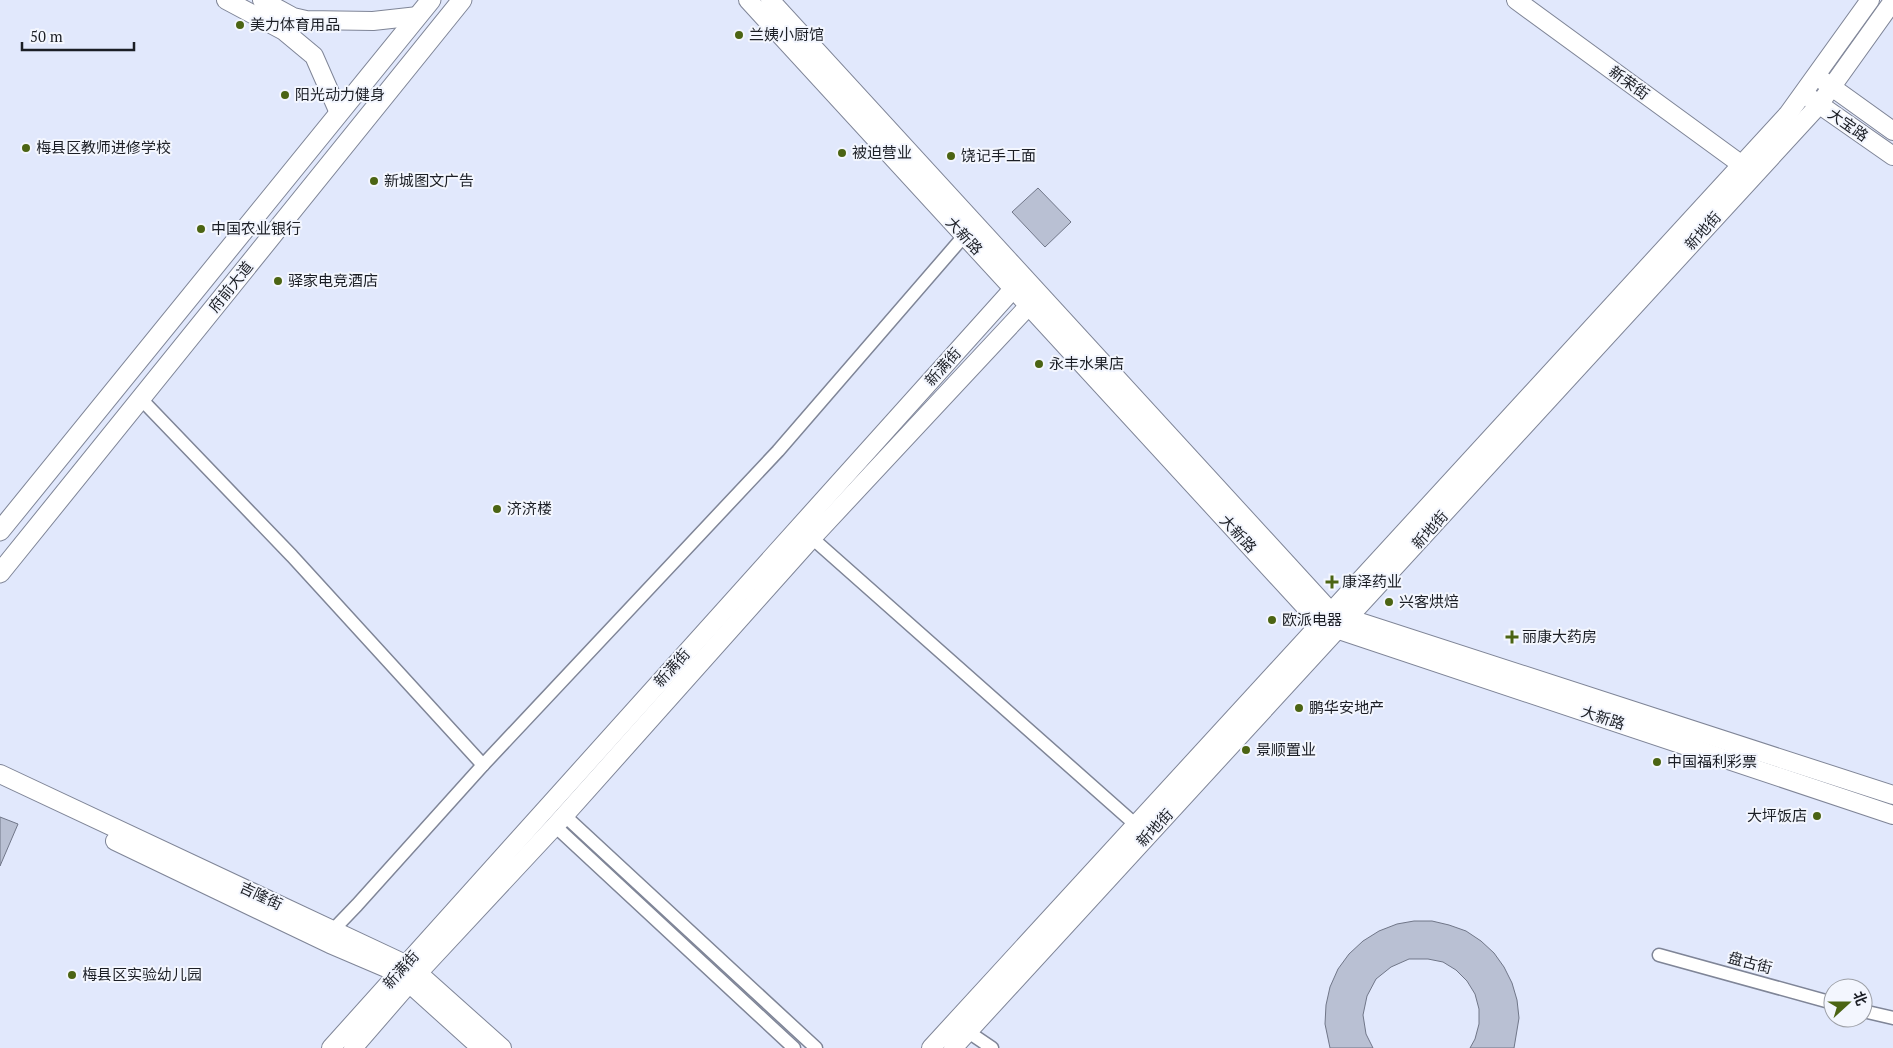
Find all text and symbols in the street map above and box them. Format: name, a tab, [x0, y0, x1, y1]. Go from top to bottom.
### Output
place label: 美力体育用品	[250, 14, 340, 34]
marker: 美力体育用品	[234, 19, 246, 31]
scale bar	[22, 20, 135, 52]
place label: 兰姨小厨馆	[749, 24, 824, 44]
text: 50 m	[30, 26, 63, 46]
marker: 兰姨小厨馆	[733, 29, 745, 41]
street label: 新荣街	[1606, 61, 1654, 104]
place label: 阳光动力健身	[295, 84, 385, 104]
marker: 阳光动力健身	[279, 89, 291, 101]
street label: 大宝路	[1824, 103, 1873, 145]
place label: 梅县区教师进修学校	[36, 137, 171, 157]
marker: 梅县区教师进修学校	[20, 142, 32, 154]
place label: 被迫营业	[852, 142, 912, 162]
place label: 饶记手工面	[961, 145, 1036, 165]
marker: 被迫营业	[836, 147, 848, 159]
marker: 饶记手工面	[945, 150, 957, 162]
place label: 新城图文广告	[384, 170, 474, 190]
marker: 新城图文广告	[368, 175, 380, 187]
street label: 新地街	[1680, 207, 1725, 254]
street label: 大新路	[942, 212, 987, 259]
place label: 中国农业银行	[211, 218, 301, 238]
marker: 中国农业银行	[195, 223, 207, 235]
street label: 府前大道	[204, 257, 257, 316]
place label: 驿家电竞酒店	[288, 270, 378, 290]
marker: 驿家电竞酒店	[272, 275, 284, 287]
street label: 新满街	[920, 343, 965, 390]
place label: 永丰水果店	[1049, 353, 1124, 373]
marker: 永丰水果店	[1033, 358, 1045, 370]
place label: 济济楼	[507, 498, 552, 518]
marker: 济济楼	[491, 503, 503, 515]
street label: 新地街	[1407, 506, 1452, 553]
street label: 大新路	[1216, 510, 1261, 557]
place label: 康泽药业	[1342, 571, 1402, 591]
marker: 康泽药业	[1326, 576, 1338, 588]
place label: 兴客烘焙	[1399, 591, 1459, 611]
marker: 兴客烘焙	[1383, 596, 1395, 608]
place label: 欧派电器	[1282, 609, 1342, 629]
marker: 欧派电器	[1266, 614, 1278, 626]
place label: 丽康大药房	[1522, 626, 1597, 646]
marker: 丽康大药房	[1506, 631, 1518, 643]
street label: 新满街	[649, 644, 694, 691]
place label: 鹏华安地产	[1309, 697, 1384, 717]
street label: 大新路	[1579, 701, 1628, 734]
marker: 鹏华安地产	[1293, 702, 1305, 714]
place label: 景顺置业	[1256, 739, 1316, 759]
marker: 景顺置业	[1240, 744, 1252, 756]
place label: 中国福利彩票	[1667, 751, 1757, 771]
marker: 中国福利彩票	[1651, 756, 1663, 768]
street label: 新地街	[1132, 804, 1177, 851]
place label: 大坪饭店	[1747, 805, 1807, 825]
marker: 大坪饭店	[1811, 810, 1823, 822]
street label: 吉隆街	[237, 877, 286, 914]
street label: 新满街	[378, 946, 423, 993]
street label: 盘古街	[1726, 947, 1775, 978]
place label: 梅县区实验幼儿园	[82, 964, 202, 984]
marker: 梅县区实验幼儿园	[66, 969, 78, 981]
north arrow	[1823, 978, 1873, 1028]
text: 北	[1849, 988, 1872, 1008]

